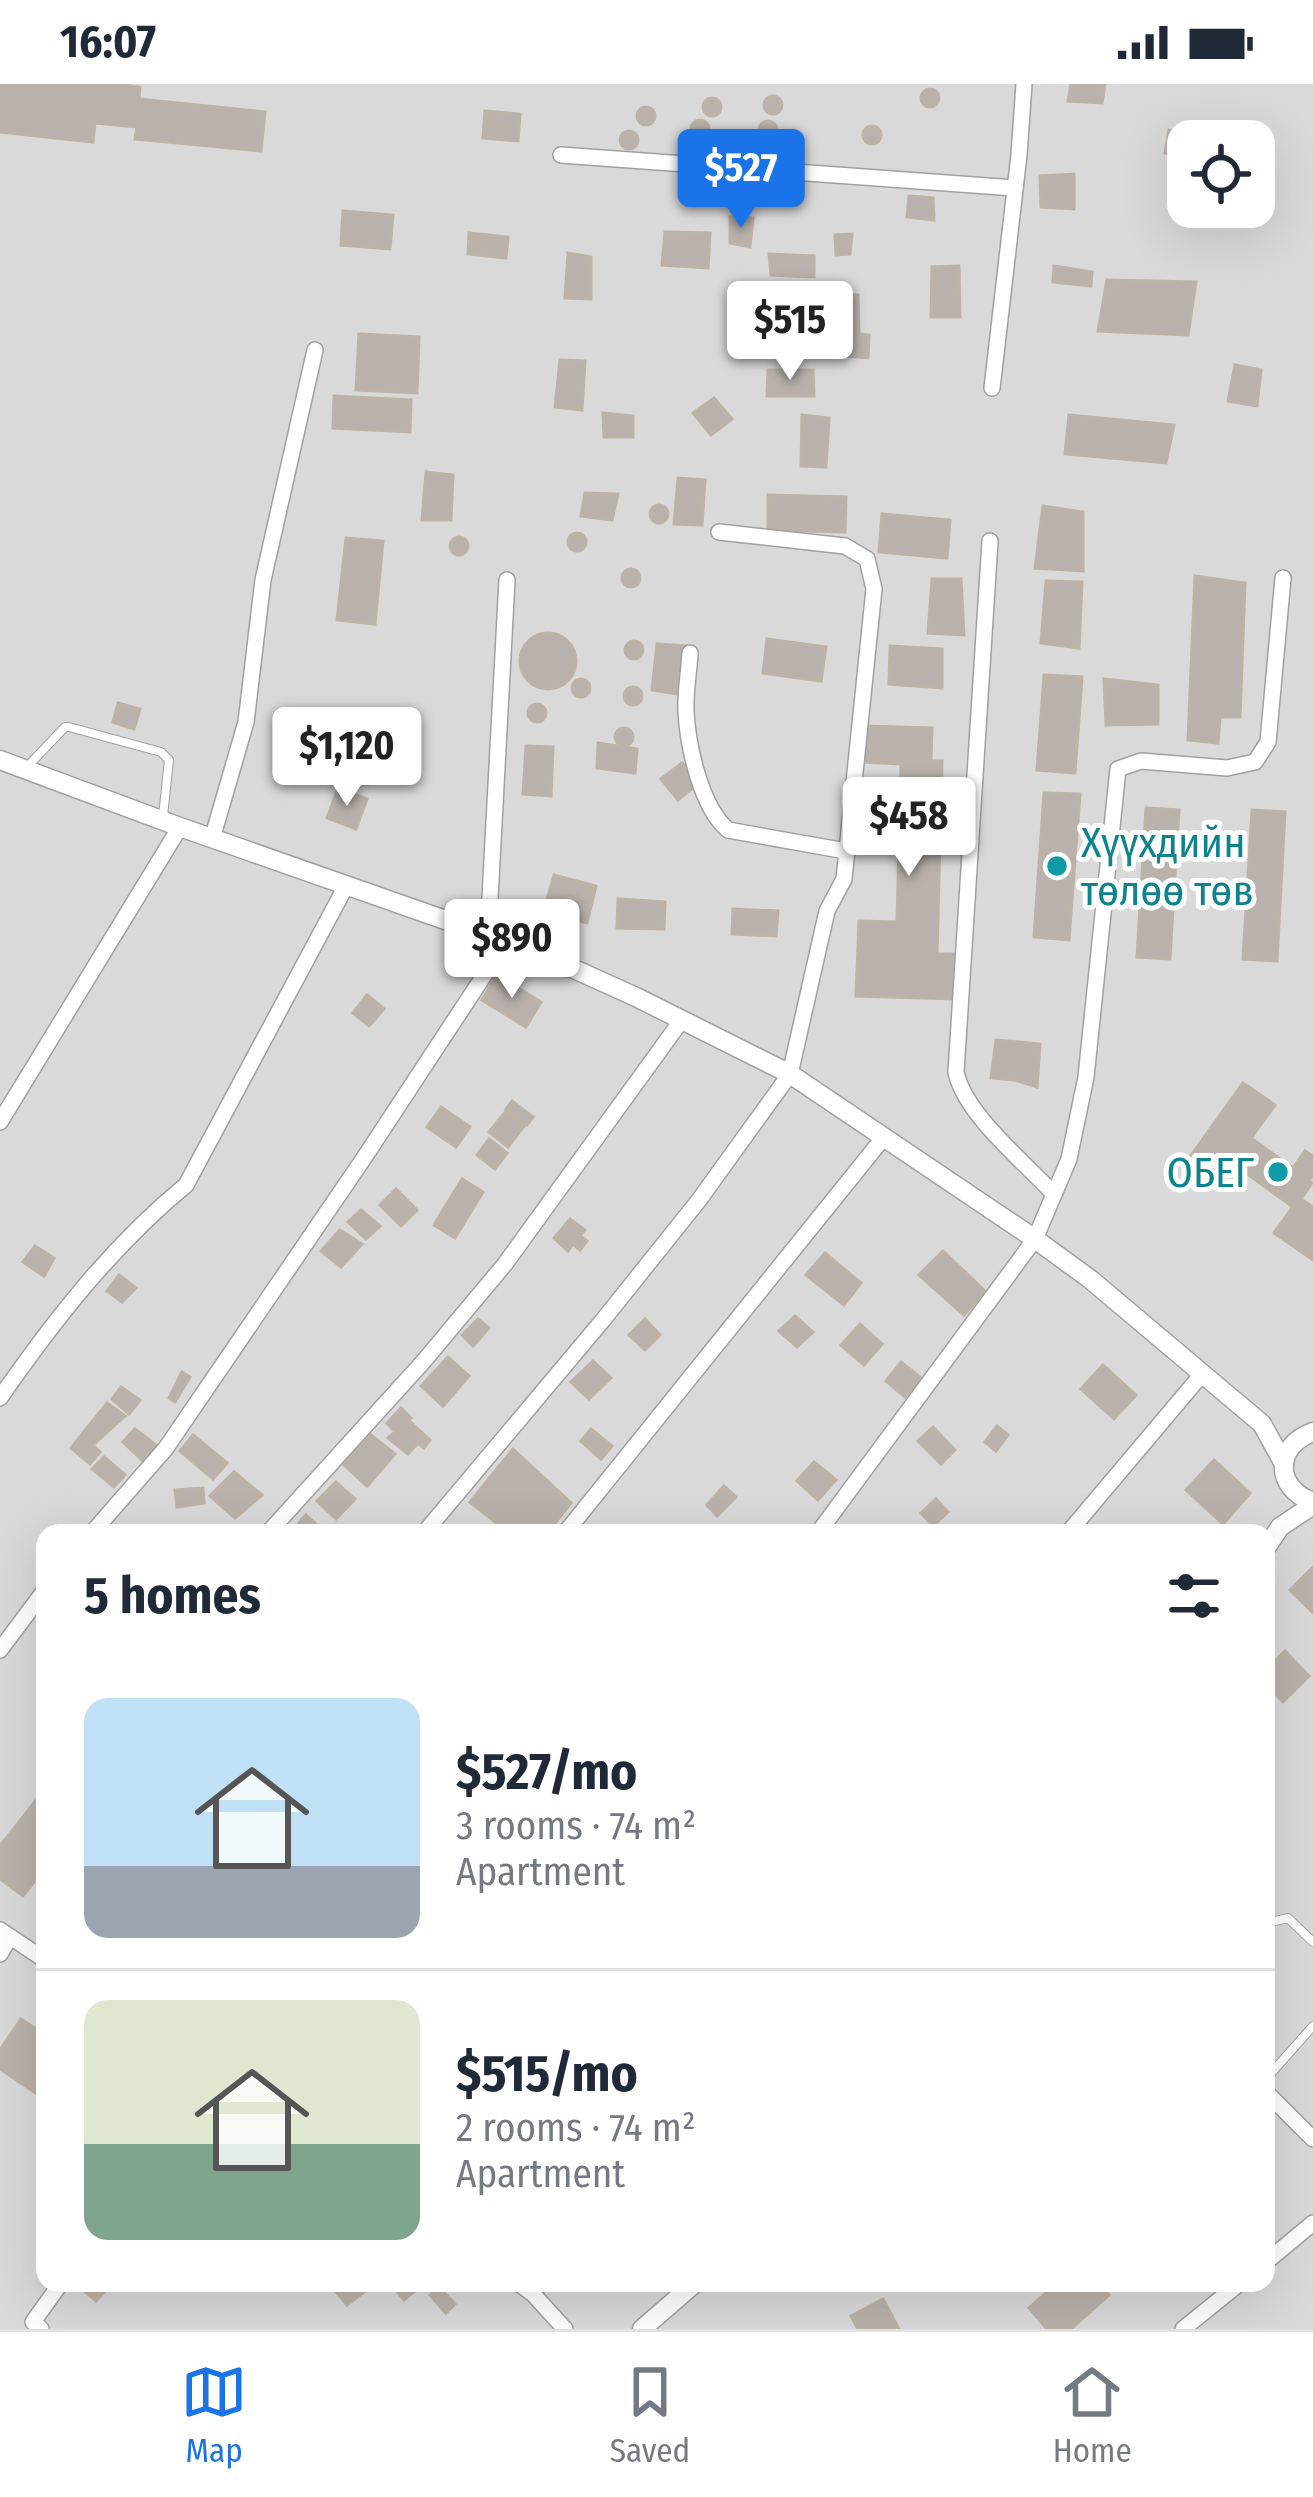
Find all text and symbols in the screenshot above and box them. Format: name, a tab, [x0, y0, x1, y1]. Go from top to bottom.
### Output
text: 16:07	[60, 15, 156, 69]
map controls	[1167, 120, 1275, 228]
button: locate	[1167, 120, 1275, 228]
pin: $527	[670, 129, 812, 231]
text: $527	[705, 145, 777, 191]
pin: $515	[719, 281, 861, 383]
text: $515	[754, 297, 826, 343]
pin: $1,120	[249, 707, 445, 809]
text: $1,120	[299, 723, 395, 769]
pin: $458	[838, 777, 980, 879]
text: $458	[870, 793, 948, 839]
place label: Хүүхдийн төлөө төв	[1081, 818, 1254, 916]
marker: Хүүхдийн төлөө төв	[1044, 853, 1070, 879]
pin: $890	[441, 899, 583, 1001]
text: $890	[471, 915, 553, 961]
place label: ОБЕГ	[1167, 1148, 1255, 1198]
marker: ОБЕГ	[1265, 1159, 1291, 1185]
icon: filters	[1161, 1563, 1227, 1629]
text: 5 homes	[84, 1565, 261, 1627]
text: $527/mo	[456, 1741, 637, 1803]
icon: home	[180, 1746, 324, 1890]
text: 3 rooms · 74 m²	[456, 1803, 696, 1849]
text: Apartment	[456, 1849, 625, 1895]
text: $515/mo	[456, 2043, 638, 2105]
icon: home	[180, 2048, 324, 2192]
text: 2 rooms · 74 m²	[456, 2105, 696, 2151]
text: Apartment	[456, 2151, 625, 2197]
tab: Map	[181, 2359, 247, 2471]
tab: Saved	[610, 2359, 690, 2471]
tab: Home	[1053, 2359, 1132, 2471]

